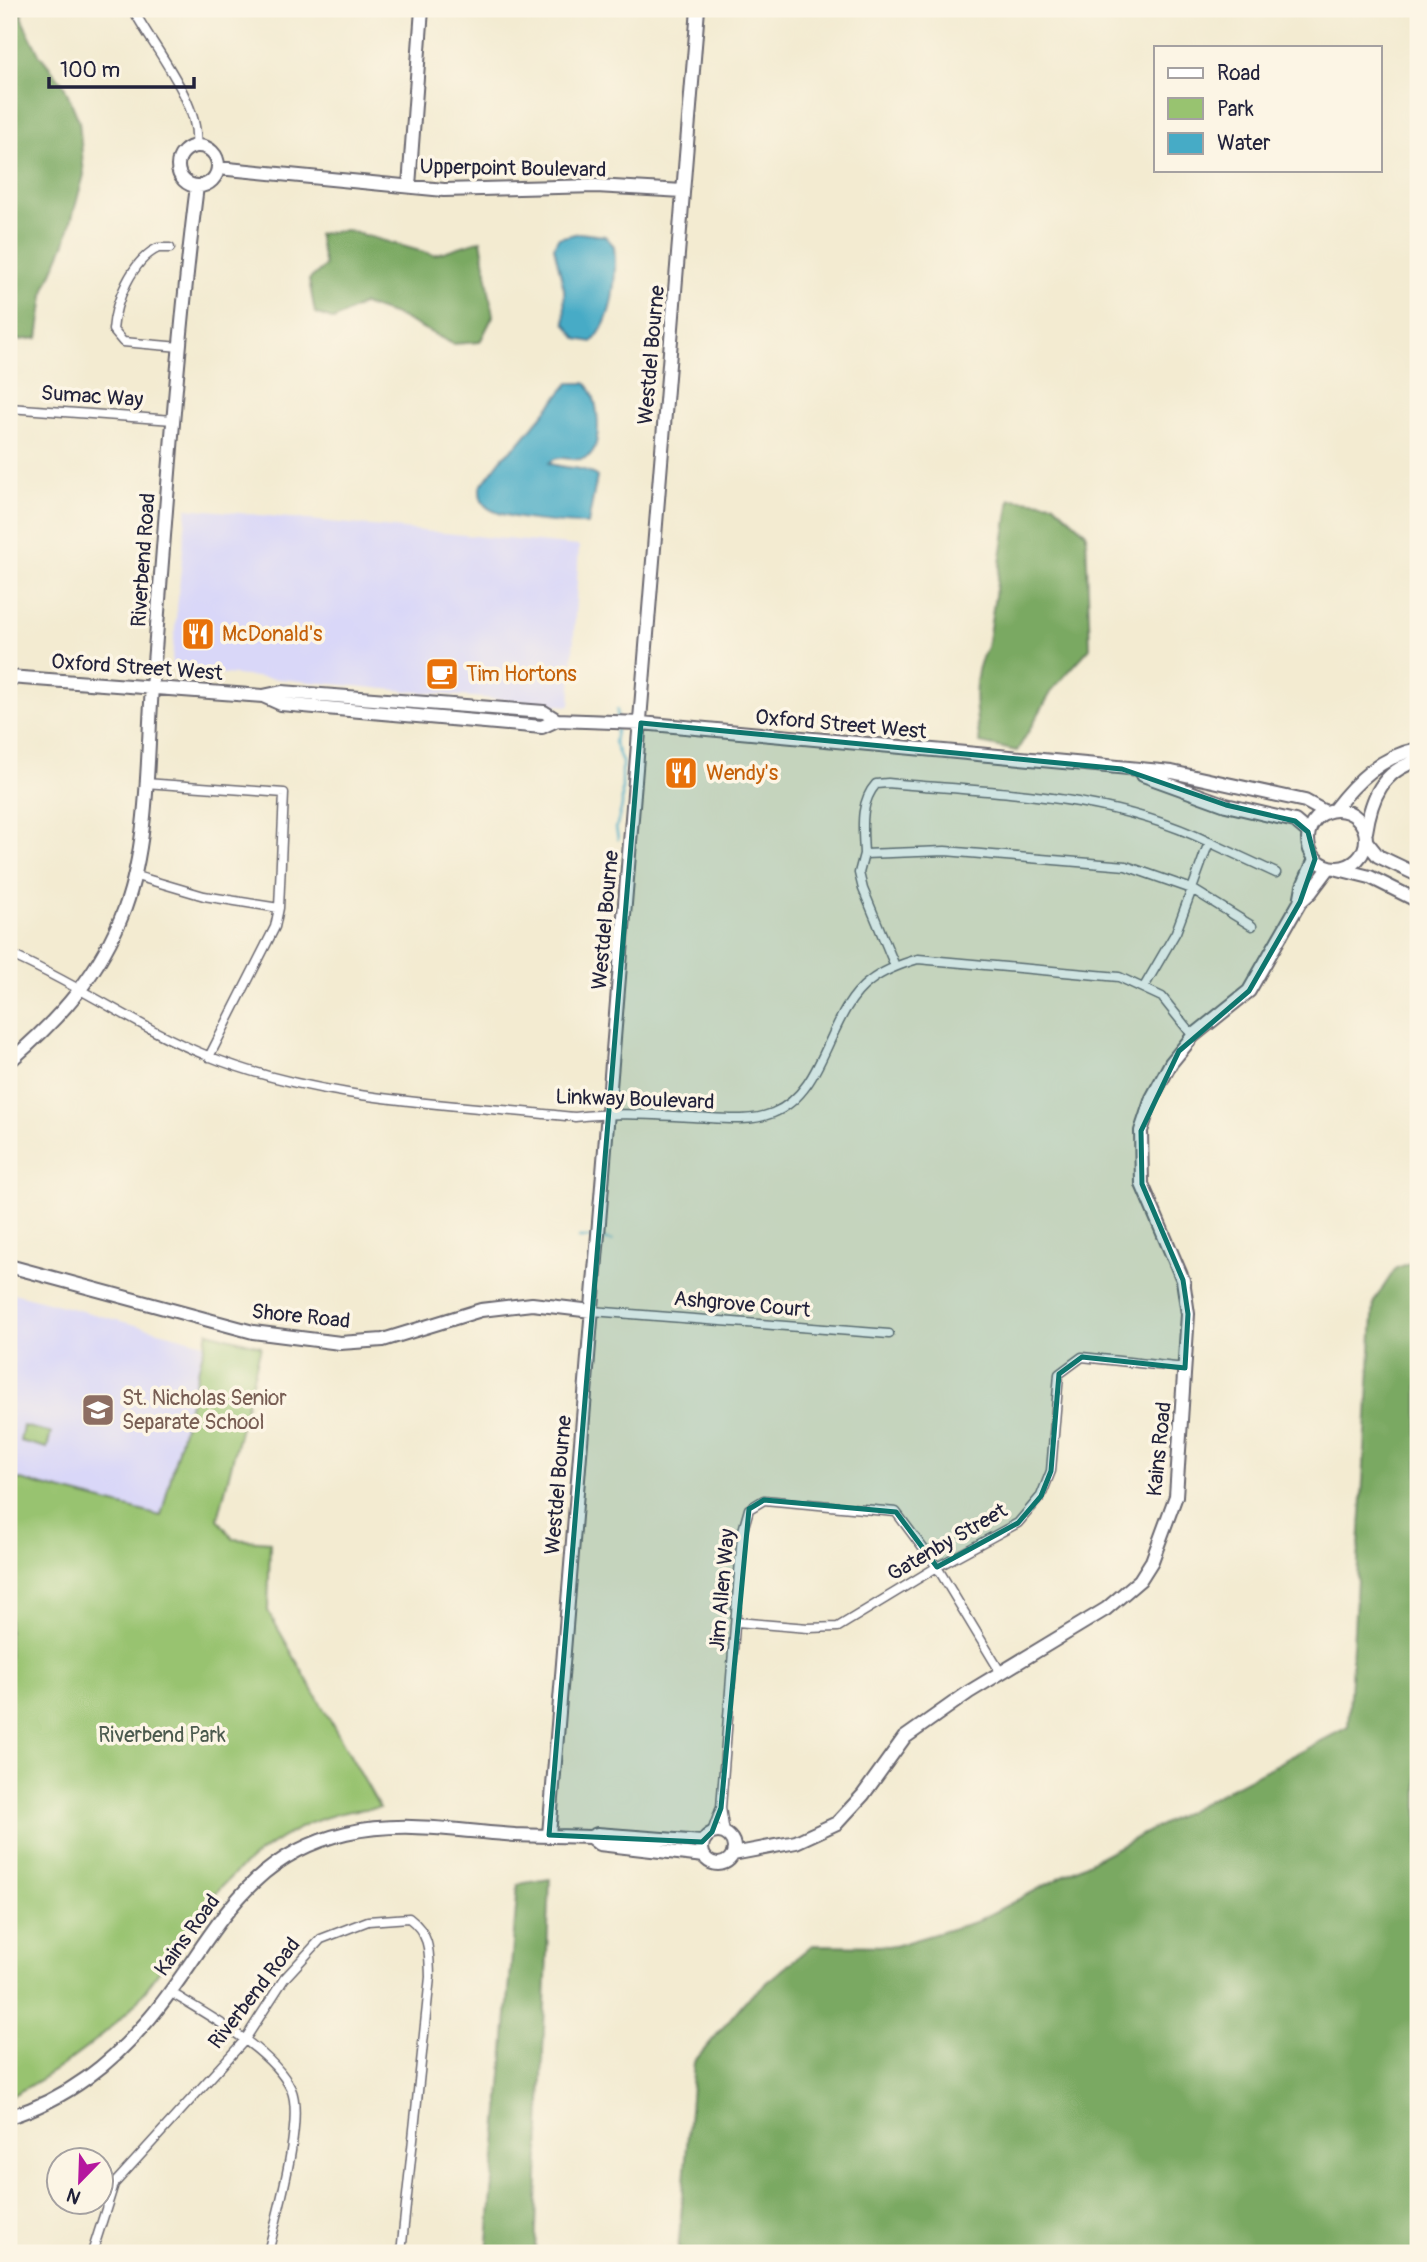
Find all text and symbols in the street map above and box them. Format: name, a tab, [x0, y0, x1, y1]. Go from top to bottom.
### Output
scale bar	[49, 46, 194, 90]
legend	[1154, 46, 1382, 172]
text: 100 m	[60, 57, 120, 84]
text: Road	[1217, 60, 1261, 87]
text: Park	[1217, 96, 1254, 123]
text: Water	[1217, 130, 1271, 157]
street label: Upperpoint Boulevard	[419, 153, 607, 184]
street label: Westdel Bourne	[632, 283, 671, 426]
street label: Sumac Way	[40, 379, 144, 414]
street label: Riverbend Road	[125, 492, 162, 628]
restaurant icon: McDonald's	[179, 615, 217, 653]
place label: McDonald's	[222, 621, 323, 648]
street label: Oxford Street West	[50, 648, 224, 687]
cafe icon: Tim Hortons	[423, 655, 461, 693]
place label: Tim Hortons	[466, 661, 577, 688]
street label: Oxford Street West	[754, 704, 928, 745]
restaurant icon: Wendy's	[662, 754, 700, 792]
place label: Wendy's	[706, 760, 779, 787]
street label: Westdel Bourne	[586, 848, 625, 991]
street label: Linkway Boulevard	[555, 1083, 715, 1116]
street label: Ashgrove Court	[673, 1285, 812, 1324]
street label: Shore Road	[250, 1298, 352, 1335]
place label: St. Nicholas Senior Separate School	[122, 1385, 287, 1436]
school or university icon: St. Nicholas Senior Separate School	[79, 1391, 117, 1429]
street label: Kains Road	[1141, 1400, 1178, 1498]
street label: Westdel Bourne	[539, 1413, 578, 1556]
street label: Gatenby Street	[882, 1497, 1013, 1588]
street label: Jim Allen Way	[704, 1527, 741, 1653]
park label: Riverbend Park	[98, 1722, 226, 1749]
street label: Kains Road	[149, 1889, 226, 1982]
street label: Riverbend Road	[202, 1932, 306, 2055]
north arrow	[46, 2146, 116, 2216]
text: N	[63, 2182, 84, 2209]

